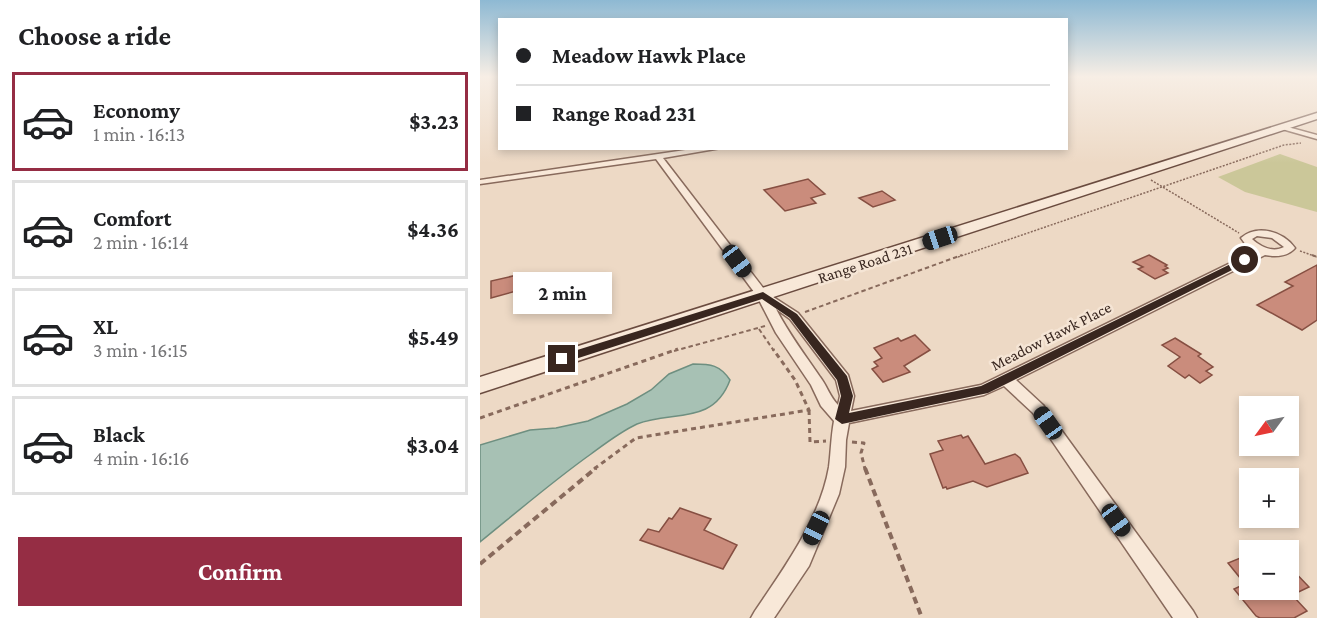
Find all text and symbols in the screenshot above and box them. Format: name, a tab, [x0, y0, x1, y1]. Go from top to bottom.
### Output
text: Choose a ride	[18, 21, 171, 51]
text: Meadow Hawk Place	[552, 43, 746, 68]
icon: car	[21, 95, 75, 149]
text: Economy	[93, 98, 180, 123]
text: Range Road 231	[552, 101, 696, 126]
text: $3.23	[409, 109, 459, 134]
text: 1 min · 16:13	[93, 123, 185, 145]
icon: car	[21, 203, 75, 257]
text: Comfort	[93, 206, 171, 231]
text: $4.36	[407, 217, 459, 242]
car	[920, 224, 960, 252]
text: 2 min · 16:14	[93, 231, 189, 253]
street label: Range Road 231	[816, 240, 915, 287]
car	[719, 241, 755, 281]
route start	[1231, 246, 1258, 273]
callout: 2 min	[512, 272, 612, 314]
text: 2 min	[538, 282, 587, 304]
street label: Meadow Hawk Place	[988, 298, 1114, 374]
icon: car	[21, 311, 75, 365]
text: XL	[93, 314, 118, 339]
text: $5.49	[408, 325, 459, 350]
text: 3 min · 16:15	[93, 339, 188, 361]
route end	[548, 345, 575, 372]
north arrow	[1239, 396, 1299, 456]
map controls	[1239, 396, 1299, 600]
car	[1030, 403, 1066, 443]
icon: car	[21, 419, 75, 473]
text: Black	[93, 422, 145, 447]
text: $3.04	[407, 433, 459, 458]
text: 4 min · 16:16	[93, 447, 189, 469]
button: +	[1239, 468, 1299, 528]
car	[1098, 500, 1134, 540]
car	[800, 508, 832, 548]
button: Confirm	[18, 537, 462, 606]
button: −	[1239, 540, 1299, 600]

